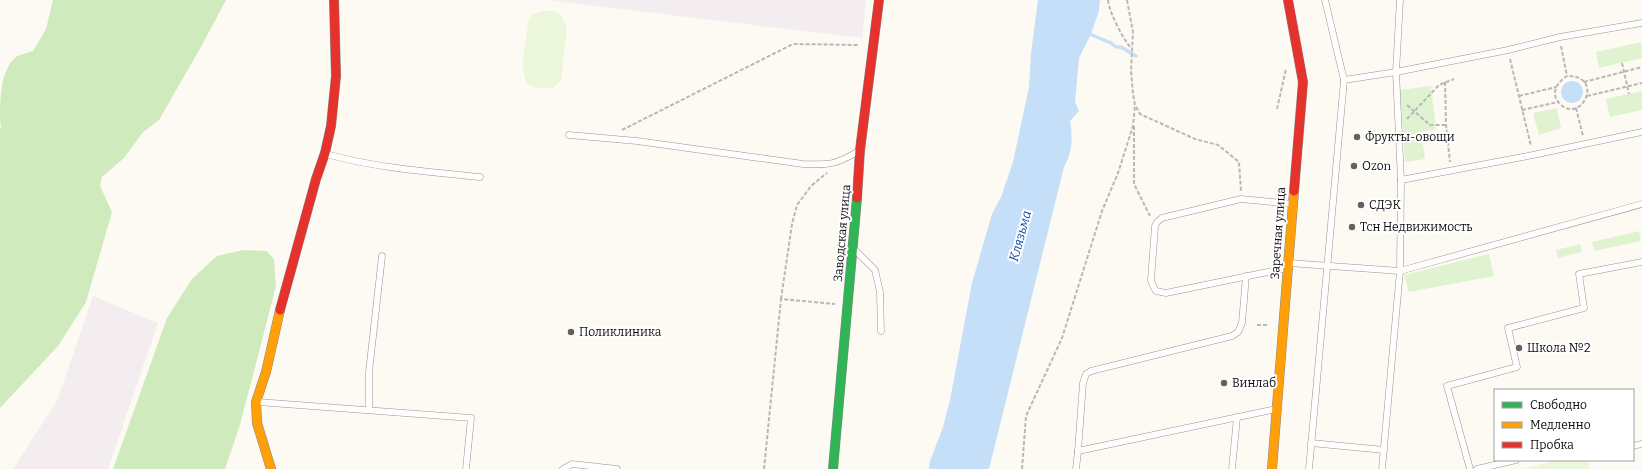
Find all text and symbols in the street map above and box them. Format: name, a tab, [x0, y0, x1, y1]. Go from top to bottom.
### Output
place label: Фрукты-овощи	[1365, 130, 1455, 144]
marker: Фрукты-овощи	[1352, 132, 1362, 142]
place label: Ozon	[1362, 159, 1392, 173]
marker: Ozon	[1349, 161, 1359, 171]
street label: Заводская улица	[831, 183, 853, 282]
street label: Заречная улица	[1268, 186, 1288, 280]
place label: СДЭК	[1369, 198, 1401, 212]
marker: СДЭК	[1356, 200, 1366, 210]
water label: Клязьма	[1006, 209, 1034, 263]
place label: Тсн Недвижимость	[1360, 220, 1472, 234]
marker: Тсн Недвижимость	[1347, 222, 1357, 232]
place label: Поликлиника	[579, 325, 662, 339]
marker: Поликлиника	[566, 327, 576, 337]
place label: Школа №2	[1527, 341, 1590, 355]
marker: Школа №2	[1514, 343, 1524, 353]
place label: Винлаб	[1232, 376, 1276, 390]
marker: Винлаб	[1219, 378, 1229, 388]
legend	[1494, 389, 1634, 461]
text: Свободно	[1530, 398, 1587, 412]
text: Медленно	[1530, 418, 1591, 432]
text: Пробка	[1530, 438, 1574, 452]

